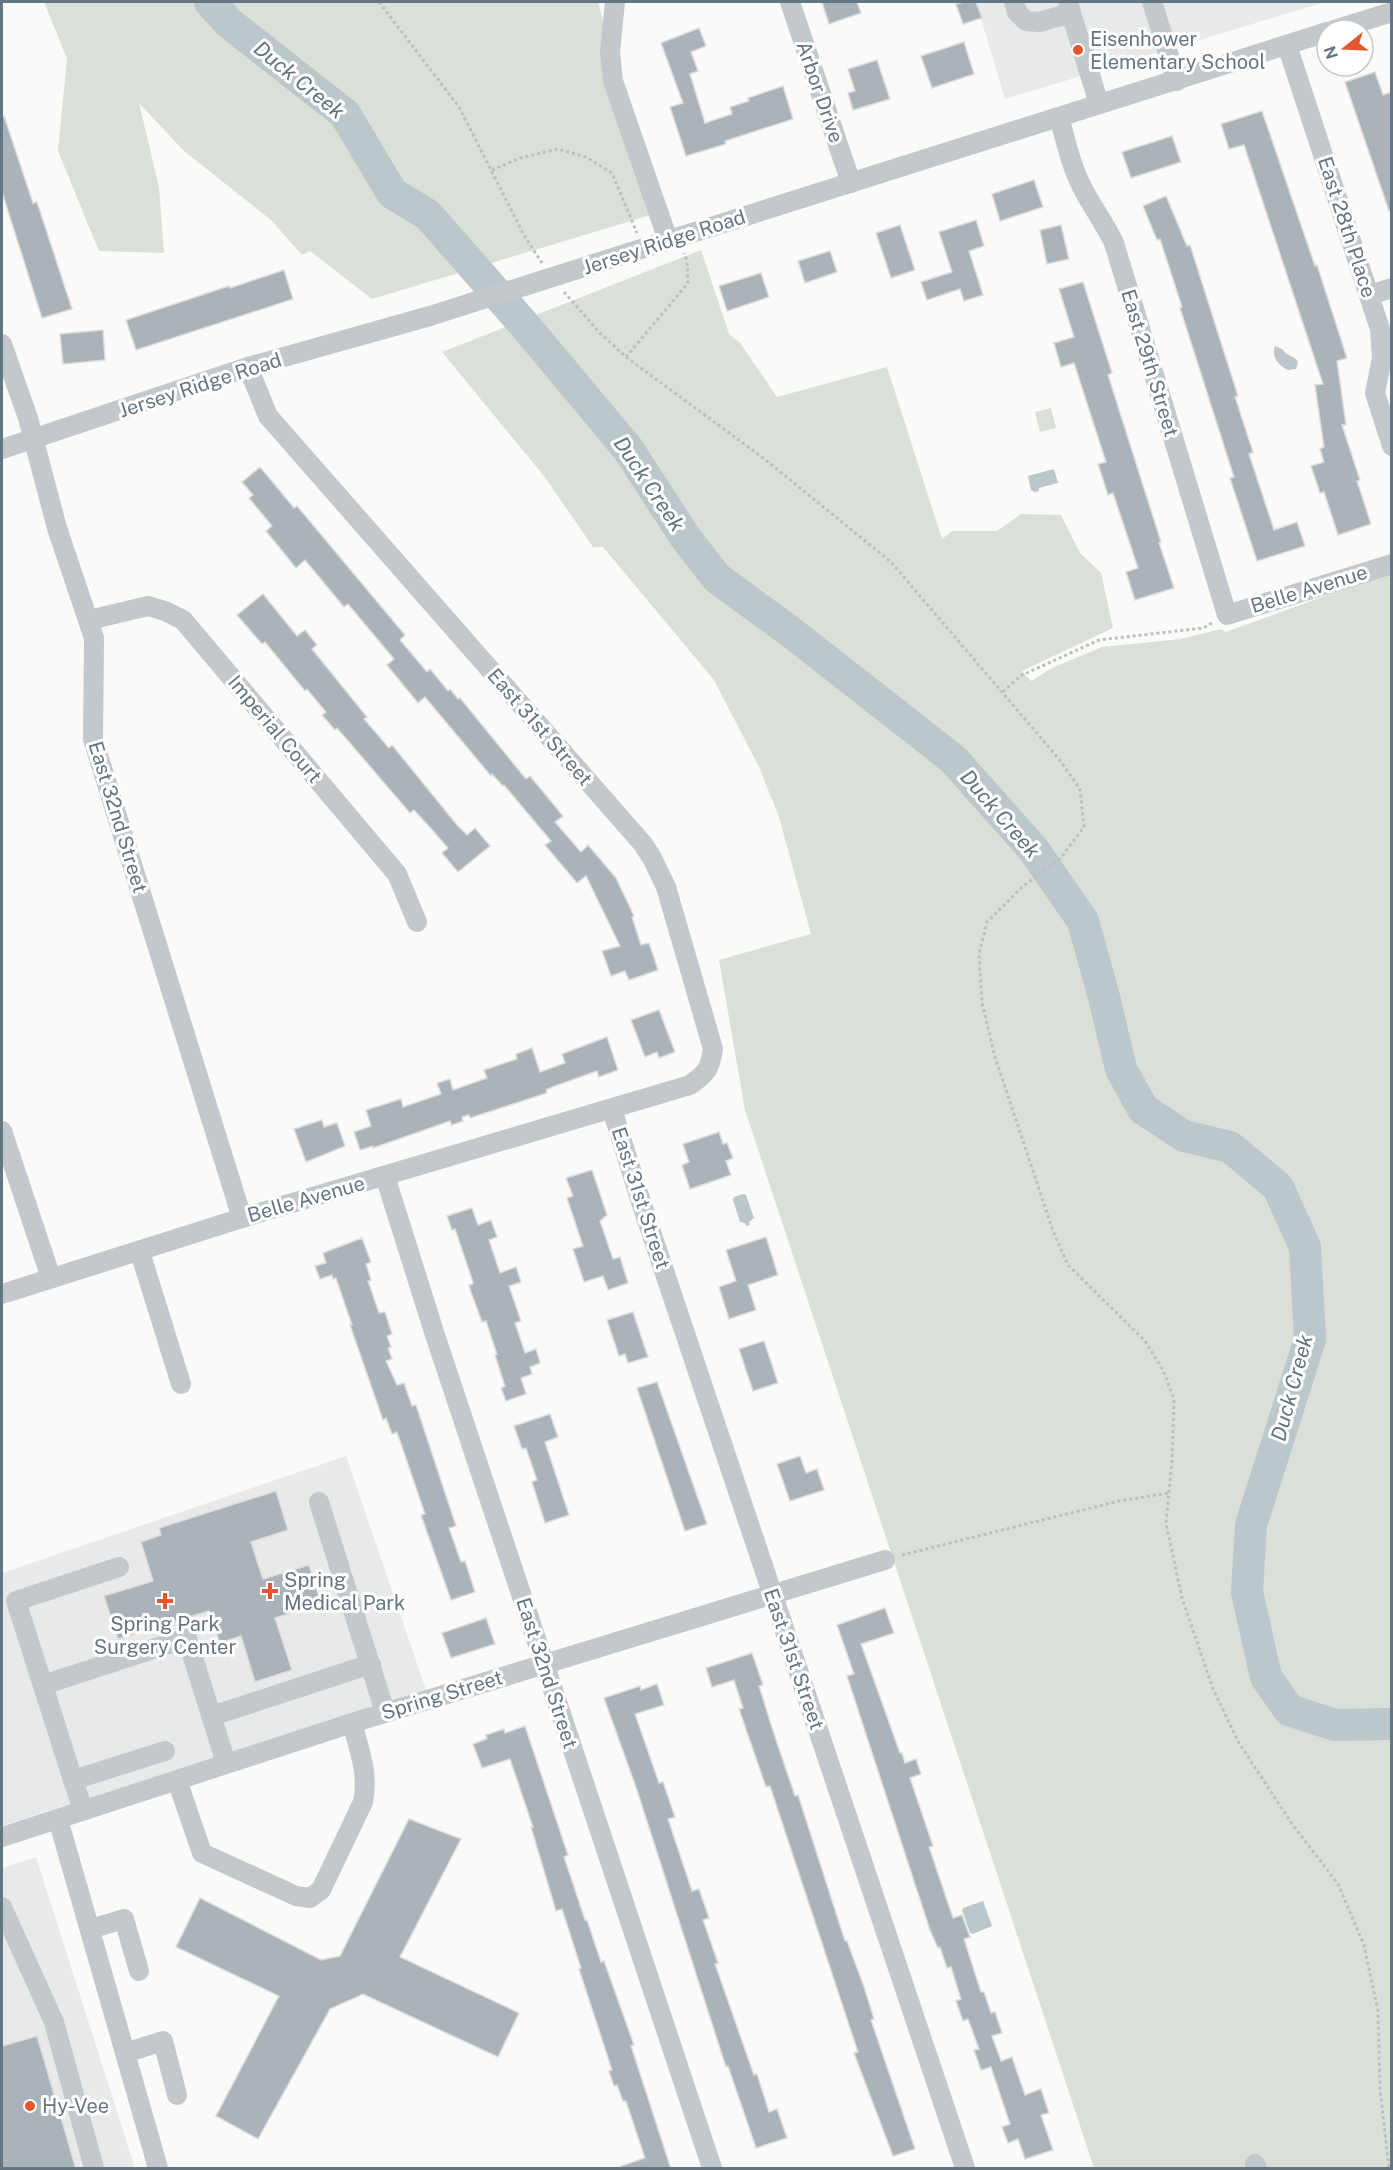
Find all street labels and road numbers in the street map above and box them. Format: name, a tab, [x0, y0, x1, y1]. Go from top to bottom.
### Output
street label: Arbor Drive	[791, 38, 849, 146]
street label: East 28th Place	[1313, 154, 1381, 300]
street label: Jersey Ridge Road	[580, 204, 748, 280]
street label: East 29th Street	[1116, 286, 1184, 440]
street label: Jersey Ridge Road	[116, 347, 284, 423]
street label: Belle Avenue	[1248, 560, 1370, 618]
street label: East 31st Street	[483, 663, 597, 791]
street label: Imperial Court	[223, 670, 327, 788]
street label: East 32nd Street	[84, 738, 152, 896]
street label: East 31st Street	[607, 1124, 675, 1272]
street label: Belle Avenue	[245, 1171, 367, 1227]
street label: East 31st Street	[759, 1585, 829, 1733]
street label: East 32nd Street	[511, 1595, 583, 1751]
street label: Spring Street	[378, 1665, 506, 1725]

